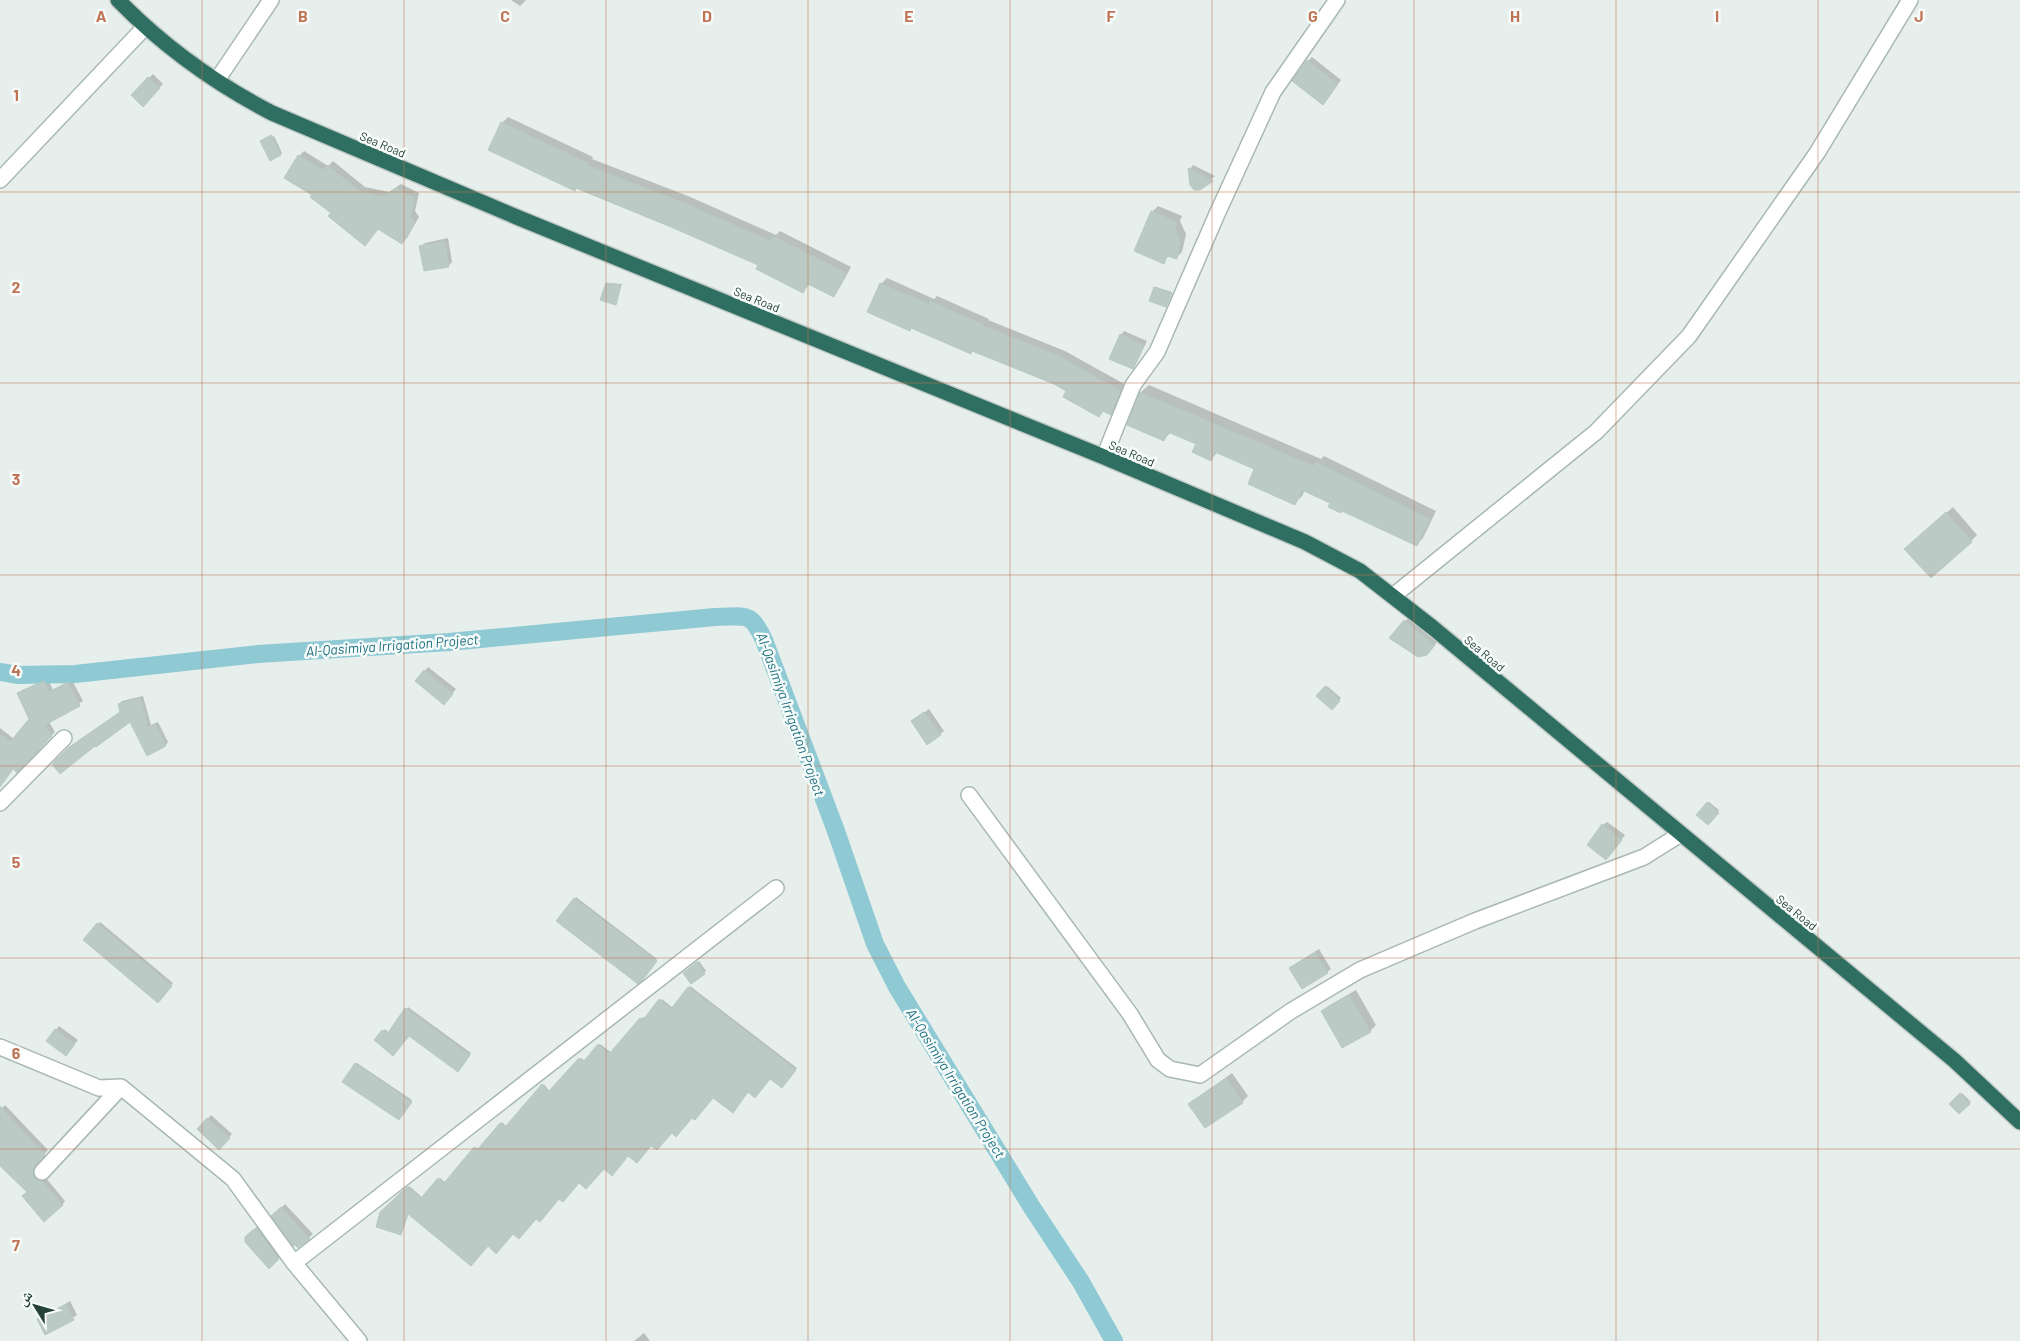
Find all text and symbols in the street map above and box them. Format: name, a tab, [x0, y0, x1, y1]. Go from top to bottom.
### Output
text: A	[96, 6, 107, 25]
text: B	[298, 6, 308, 25]
text: C	[500, 6, 510, 25]
text: D	[702, 6, 712, 25]
text: E	[904, 6, 914, 25]
text: F	[1107, 6, 1116, 25]
text: G	[1308, 6, 1318, 25]
text: H	[1510, 6, 1520, 25]
text: I	[1715, 6, 1719, 25]
text: J	[1914, 6, 1924, 25]
text: 1	[13, 85, 19, 104]
street label: Sea Road	[358, 128, 408, 160]
text: 2	[12, 277, 21, 296]
street label: Sea Road	[732, 283, 782, 315]
street label: Sea Road	[1107, 437, 1157, 469]
text: 3	[12, 469, 20, 488]
water label: Al-Qasimiya Irrigation Project	[305, 630, 479, 660]
water label: Al-Qasimiya Irrigation Project	[753, 630, 829, 798]
street label: Sea Road	[1462, 632, 1508, 674]
text: 4	[11, 660, 21, 679]
text: 5	[12, 852, 21, 871]
street label: Sea Road	[1774, 891, 1820, 933]
water label: Al-Qasimiya Irrigation Project	[903, 1005, 1009, 1161]
text: 6	[12, 1043, 21, 1062]
text: 7	[12, 1235, 20, 1254]
north arrow	[10, 1281, 60, 1331]
text: ش	[13, 1287, 36, 1310]

